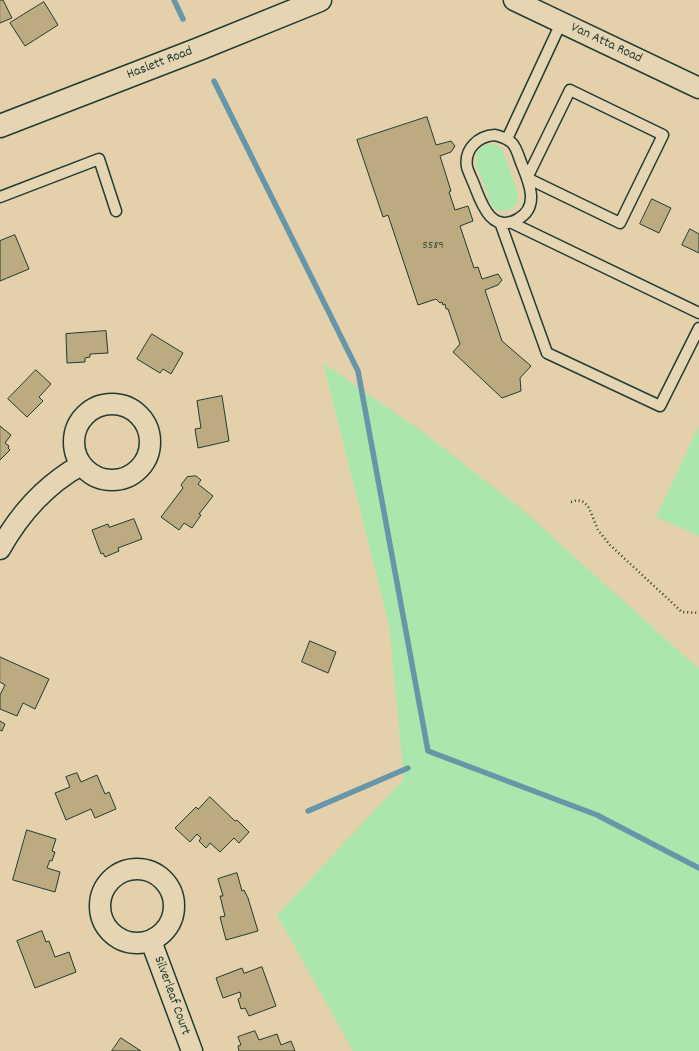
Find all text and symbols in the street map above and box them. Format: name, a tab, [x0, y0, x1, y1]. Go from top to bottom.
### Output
street label: Van Atta Road	[568, 20, 644, 68]
street label: Haslett Road	[125, 44, 195, 84]
house number: 5589	[422, 239, 444, 253]
street label: Silverleaf Court	[149, 954, 193, 1038]

